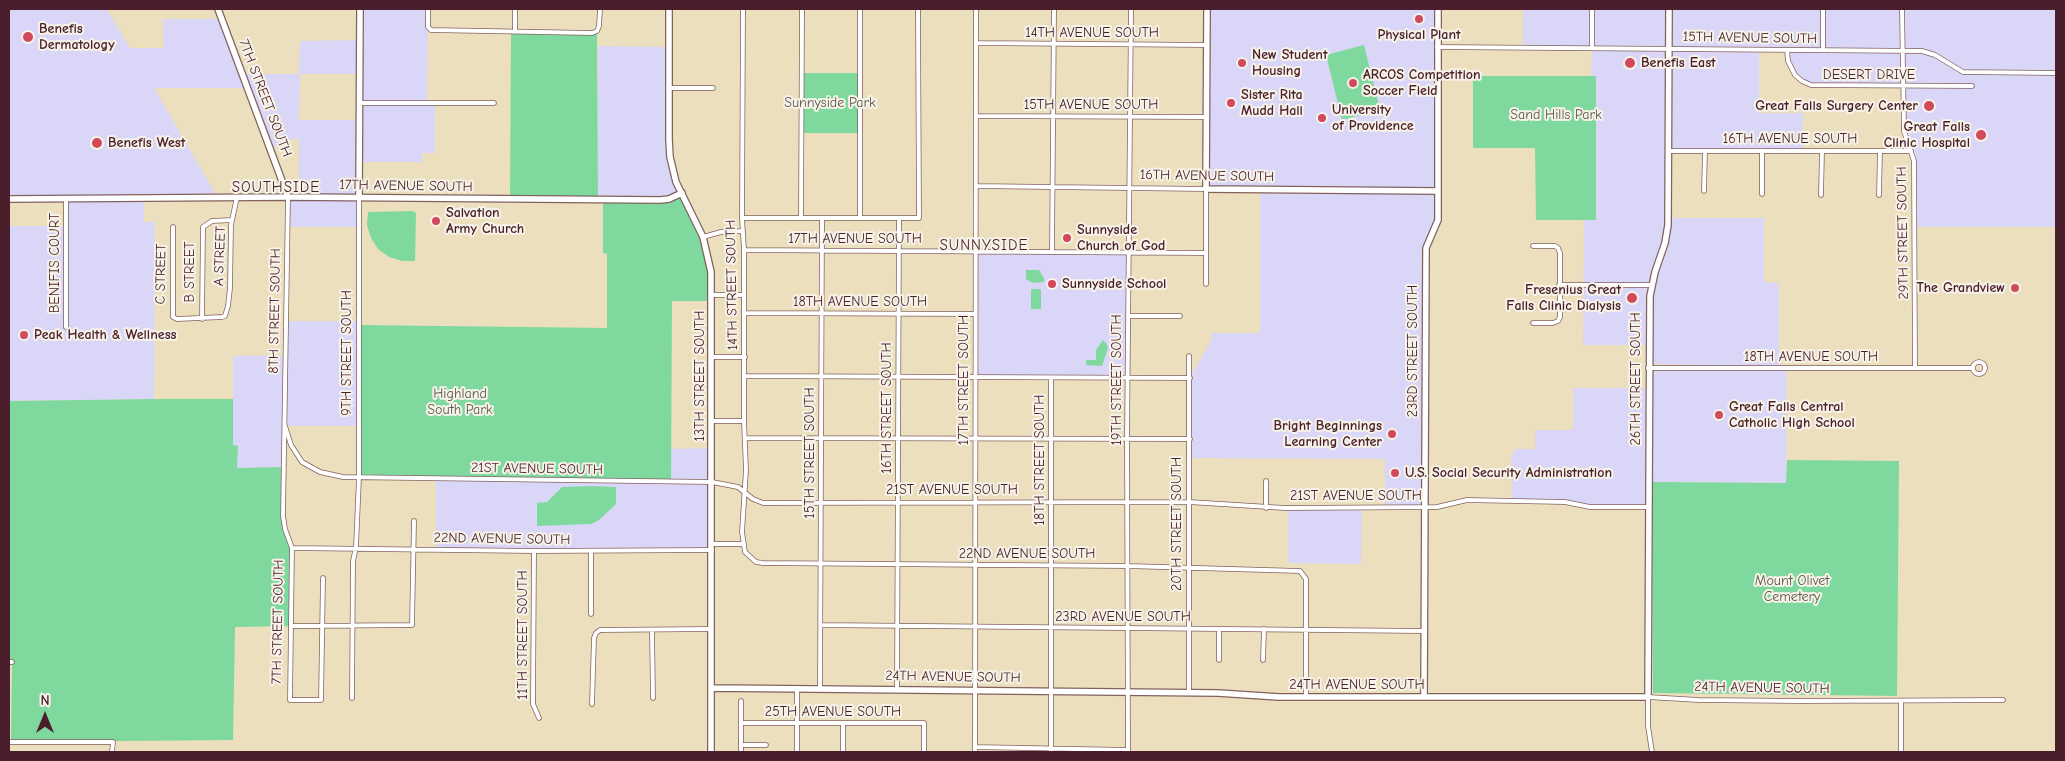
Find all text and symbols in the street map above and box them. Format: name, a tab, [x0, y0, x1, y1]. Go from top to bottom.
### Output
marker: Physical Plant	[1413, 13, 1425, 25]
place label: Benefis Dermatology	[39, 21, 115, 54]
street label: 14TH AVENUE SOUTH	[1025, 25, 1159, 41]
place label: Physical Plant	[1377, 27, 1461, 43]
street label: 15TH AVENUE SOUTH	[1683, 28, 1817, 48]
marker: Benefis Dermatology	[21, 30, 35, 44]
street label: 7TH STREET SOUTH	[235, 37, 295, 159]
place label: New Student Housing	[1252, 47, 1328, 80]
place label: Benefis East	[1641, 55, 1716, 71]
marker: Benefis East	[1623, 56, 1637, 70]
marker: New Student Housing	[1236, 57, 1248, 69]
place label: ARCOS Competition Soccer Field	[1363, 67, 1481, 100]
street label: DESERT DRIVE	[1823, 67, 1915, 83]
marker: ARCOS Competition Soccer Field	[1347, 77, 1359, 89]
place label: Sister Rita Mudd Hall	[1241, 87, 1303, 120]
park label: Sunnyside Park	[784, 95, 876, 111]
street label: 15TH AVENUE SOUTH	[1024, 97, 1158, 113]
marker: Sister Rita Mudd Hall	[1225, 97, 1237, 109]
place label: Great Falls Surgery Center	[1755, 98, 1918, 114]
marker: Great Falls Surgery Center	[1922, 99, 1936, 113]
place label: University of Providence	[1332, 102, 1414, 134]
park label: Sand Hills Park	[1510, 107, 1602, 123]
marker: University of Providence	[1316, 112, 1328, 124]
place label: Great Falls Clinic Hospital	[1884, 119, 1970, 152]
marker: Great Falls Clinic Hospital	[1974, 128, 1988, 142]
street label: 16TH AVENUE SOUTH	[1723, 131, 1857, 147]
place label: Benefis West	[108, 135, 185, 151]
marker: Benefis West	[90, 136, 104, 150]
street label: 16TH AVENUE SOUTH	[1140, 166, 1274, 186]
street label: 29TH STREET SOUTH	[1893, 166, 1913, 300]
street label: 17TH AVENUE SOUTH	[339, 176, 473, 196]
district label: SOUTHSIDE	[231, 179, 321, 197]
place label: Salvation Army Church	[446, 205, 524, 238]
street label: BENIFIS COURT	[47, 213, 63, 313]
marker: Salvation Army Church	[430, 215, 442, 227]
street label: 14TH STREET SOUTH	[722, 220, 742, 350]
place label: Sunnyside Church of God	[1077, 222, 1165, 254]
street label: A STREET	[211, 226, 229, 286]
street label: 17TH AVENUE SOUTH	[788, 231, 922, 247]
marker: Sunnyside Church of God	[1061, 232, 1073, 244]
district label: SUNNYSIDE	[938, 237, 1030, 255]
street label: B STREET	[182, 242, 198, 302]
street label: C STREET	[152, 243, 170, 305]
street label: 8TH STREET SOUTH	[266, 248, 284, 374]
place label: Sunnyside School	[1062, 276, 1166, 292]
marker: Sunnyside School	[1046, 278, 1058, 290]
place label: The Grandview	[1916, 280, 2005, 296]
place label: Fresenius Great Falls Clinic Dialysis	[1506, 282, 1621, 314]
marker: The Grandview	[2009, 282, 2021, 294]
street label: 23RD STREET SOUTH	[1405, 285, 1421, 417]
street label: 9TH STREET SOUTH	[339, 290, 355, 416]
marker: Fresenius Great Falls Clinic Dialysis	[1625, 291, 1639, 305]
street label: 18TH AVENUE SOUTH	[793, 294, 927, 310]
street label: 13TH STREET SOUTH	[692, 311, 708, 441]
street label: 26TH STREET SOUTH	[1628, 312, 1644, 446]
street label: 19TH STREET SOUTH	[1109, 314, 1125, 446]
street label: 17TH STREET SOUTH	[956, 315, 972, 445]
place label: Peak Health & Wellness	[34, 327, 177, 343]
marker: Peak Health & Wellness	[18, 329, 30, 341]
street label: 16TH STREET SOUTH	[879, 342, 895, 474]
street label: 18TH AVENUE SOUTH	[1744, 349, 1878, 365]
park label: Highland South Park	[427, 386, 493, 418]
street label: 15TH STREET SOUTH	[802, 387, 818, 519]
street label: 18TH STREET SOUTH	[1032, 395, 1048, 525]
place label: Great Falls Central Catholic High School	[1729, 399, 1855, 432]
marker: Great Falls Central Catholic High School	[1713, 409, 1725, 421]
place label: Bright Beginnings Learning Center	[1273, 418, 1382, 451]
marker: Bright Beginnings Learning Center	[1386, 428, 1398, 440]
street label: 20TH STREET SOUTH	[1169, 457, 1185, 591]
street label: 21ST AVENUE SOUTH	[471, 459, 603, 479]
place label: U.S. Social Security Administration	[1405, 465, 1612, 481]
marker: U.S. Social Security Administration	[1389, 467, 1401, 479]
street label: 21ST AVENUE SOUTH	[886, 482, 1018, 498]
street label: 21ST AVENUE SOUTH	[1290, 488, 1422, 504]
street label: 22ND AVENUE SOUTH	[434, 529, 570, 549]
street label: 22ND AVENUE SOUTH	[959, 546, 1095, 562]
street label: 7TH STREET SOUTH	[269, 559, 287, 685]
street label: 11TH STREET SOUTH	[515, 570, 531, 700]
park label: Mount Olivet Cemetery	[1755, 573, 1829, 606]
street label: 23RD AVENUE SOUTH	[1055, 609, 1191, 625]
street label: 24TH AVENUE SOUTH	[885, 667, 1021, 687]
street label: 24TH AVENUE SOUTH	[1289, 677, 1425, 693]
street label: 24TH AVENUE SOUTH	[1694, 678, 1830, 698]
north arrow	[20, 691, 70, 741]
text: N	[40, 692, 50, 709]
street label: 25TH AVENUE SOUTH	[765, 704, 901, 720]

